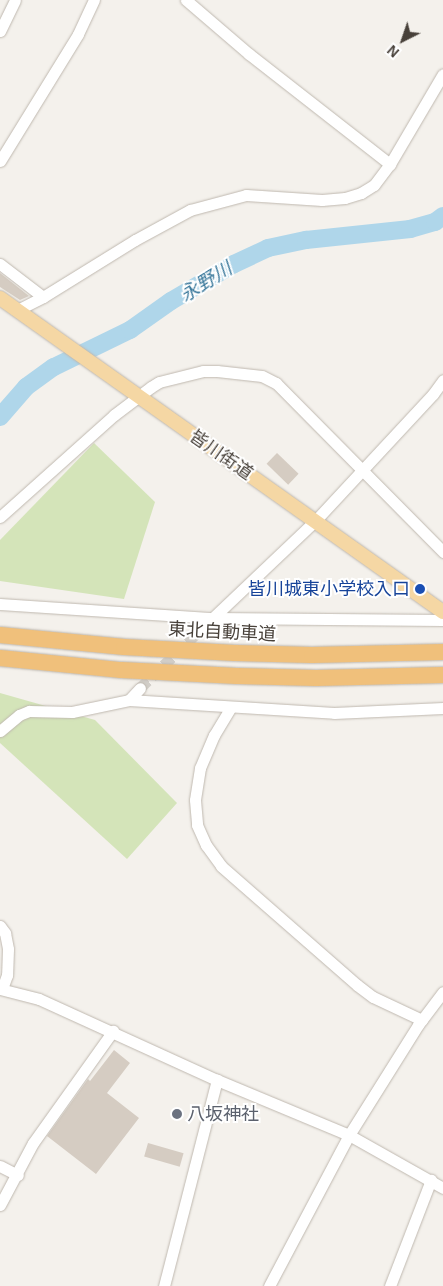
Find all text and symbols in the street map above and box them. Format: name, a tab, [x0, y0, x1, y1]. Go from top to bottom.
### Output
north arrow	[378, 15, 428, 65]
text: N	[384, 42, 402, 61]
water label: 永野川	[176, 257, 236, 307]
street label: 皆川街道	[185, 426, 257, 484]
place label: 皆川城東小学校入口	[248, 578, 410, 600]
marker: 皆川城東小学校入口	[414, 583, 426, 595]
street label: 東北自動車道	[168, 618, 276, 646]
place label: 八坂神社	[187, 1103, 259, 1125]
marker: 八坂神社	[171, 1108, 183, 1120]

